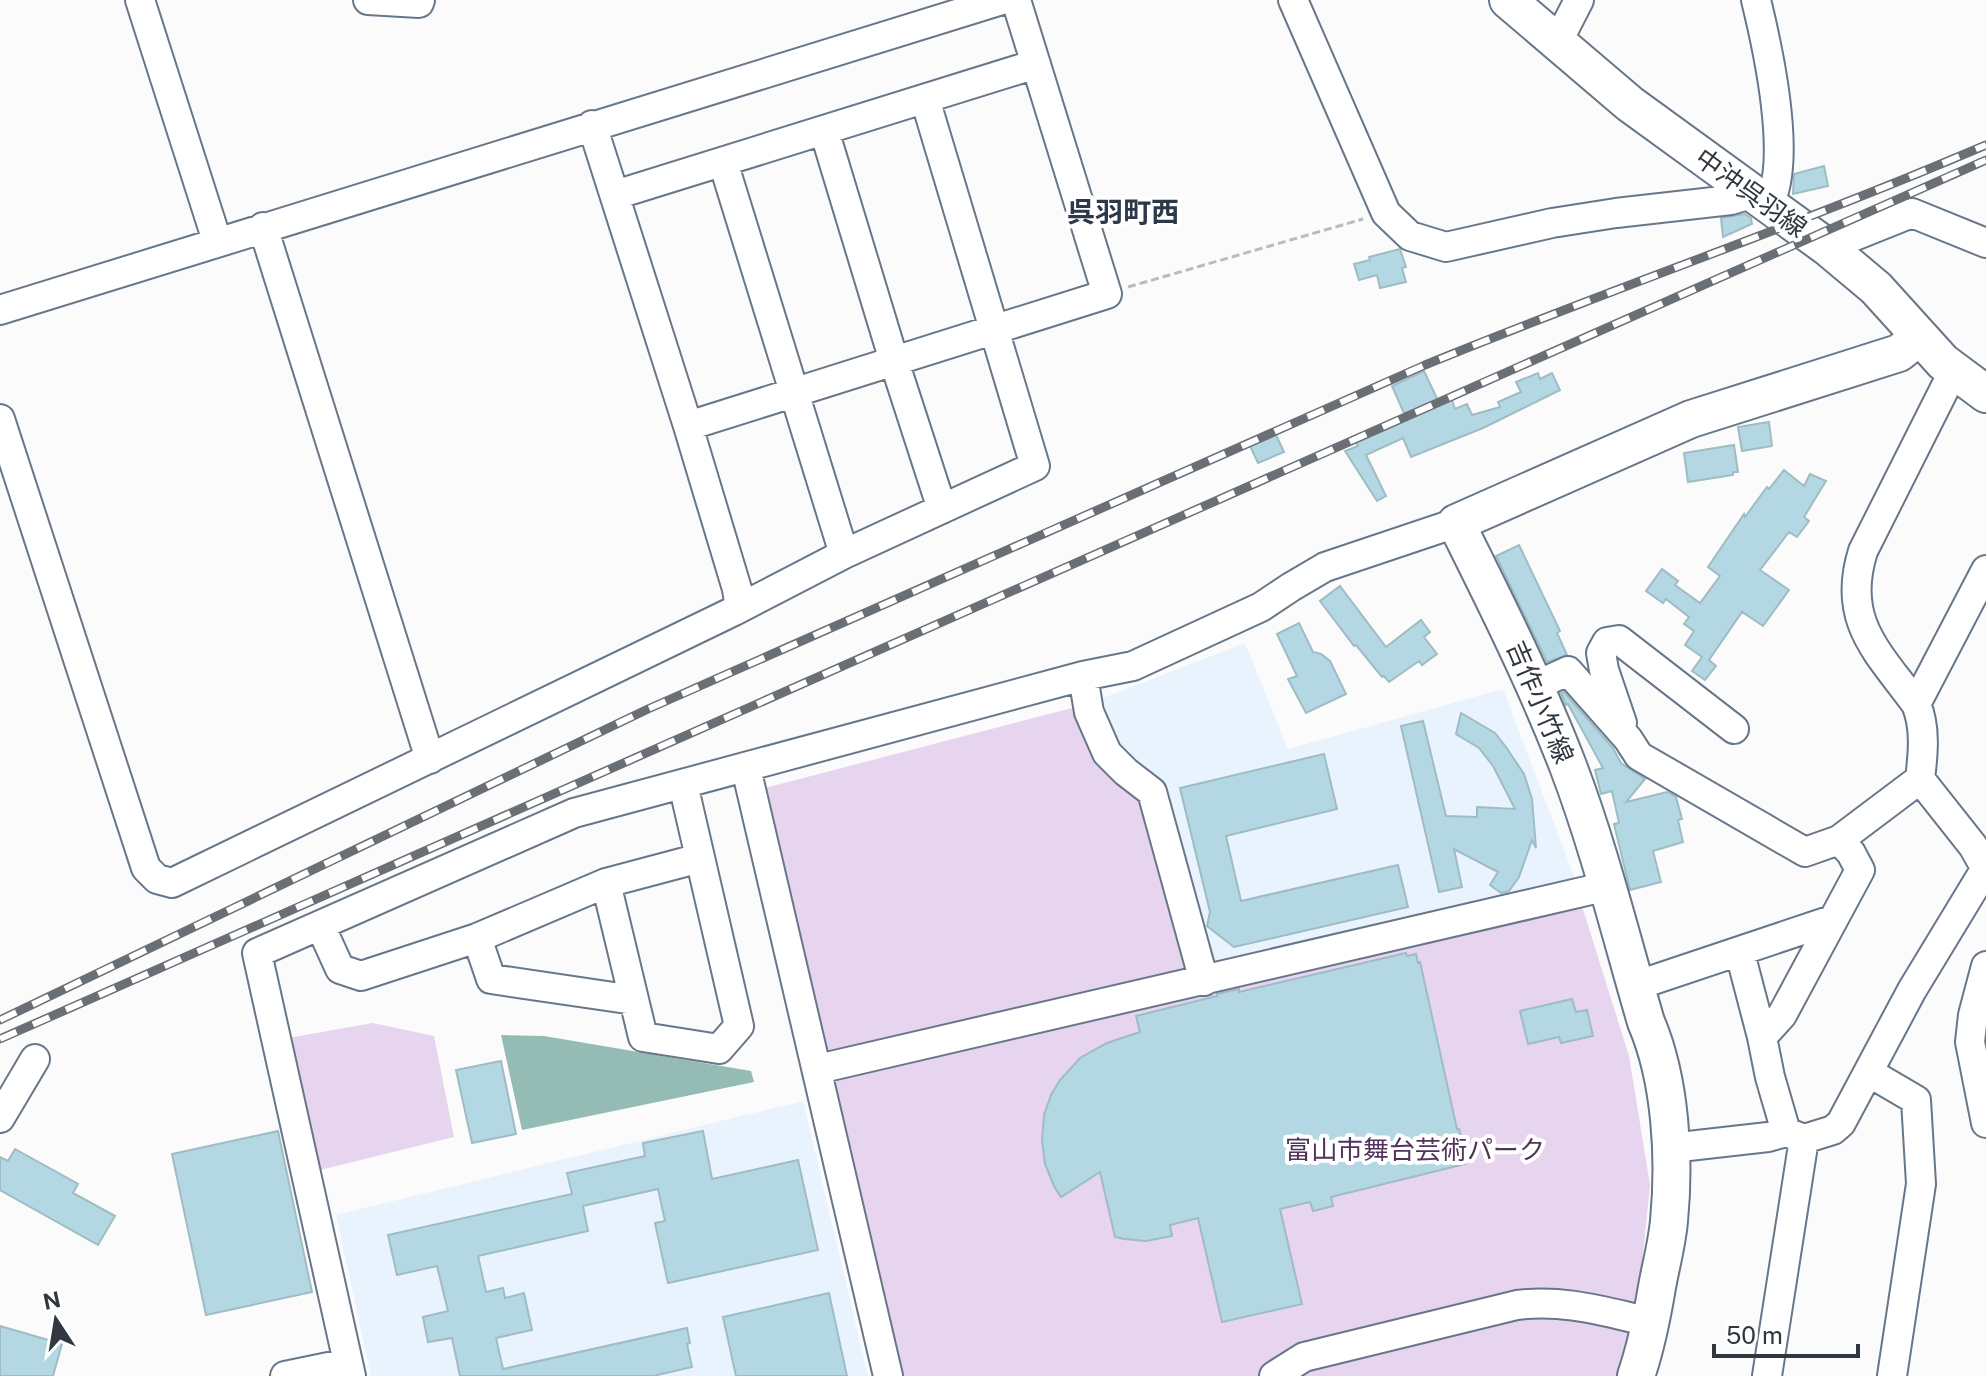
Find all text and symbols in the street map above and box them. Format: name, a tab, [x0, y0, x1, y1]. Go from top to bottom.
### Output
street label: 中沖呉羽線	[1690, 142, 1813, 243]
district label: 呉羽町西	[1067, 195, 1179, 228]
street label: 吉作小竹線	[1501, 636, 1580, 768]
park label: 富山市舞台芸術パーク	[1285, 1134, 1545, 1165]
north arrow	[16, 1280, 96, 1360]
text: N	[41, 1286, 63, 1315]
scale bar	[1714, 1308, 1858, 1358]
text: 50 m	[1726, 1321, 1783, 1349]

